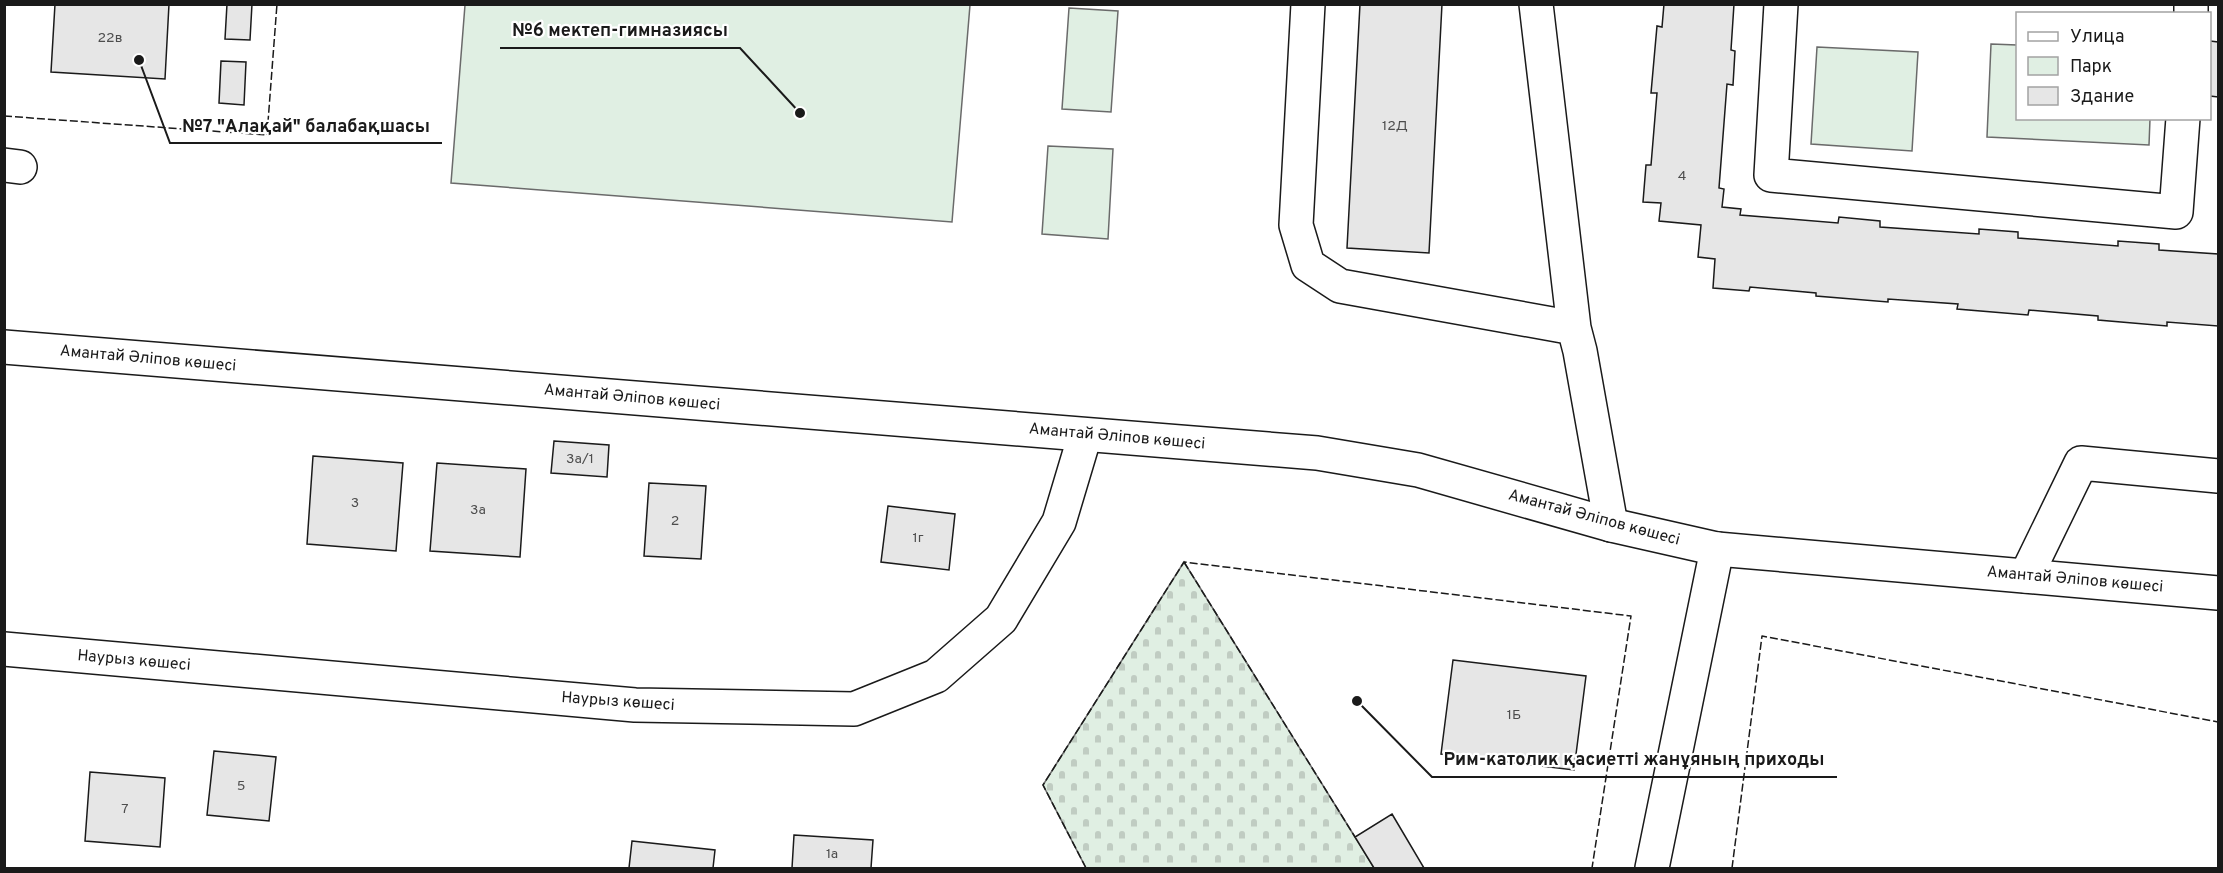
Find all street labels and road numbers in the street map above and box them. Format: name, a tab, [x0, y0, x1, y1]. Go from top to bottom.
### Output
street label: Амантай Әліпов көшесі	[59, 341, 237, 377]
street label: Амантай Әліпов көшесі	[543, 380, 721, 416]
street label: Амантай Әліпов көшесі	[1028, 419, 1206, 455]
street label: Амантай Әліпов көшесі	[1506, 485, 1682, 551]
street label: Амантай Әліпов көшесі	[1986, 562, 2164, 598]
street label: Наурыз көшесі	[77, 646, 191, 676]
street label: Наурыз көшесі	[561, 688, 675, 716]

